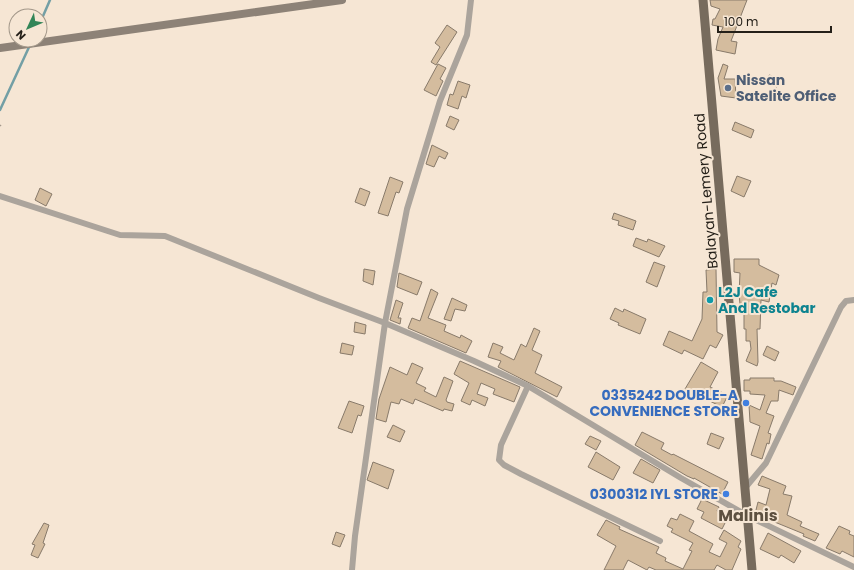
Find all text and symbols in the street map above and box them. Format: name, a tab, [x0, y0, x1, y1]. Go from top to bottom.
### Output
north arrow	[8, 8, 48, 48]
scale bar	[718, 8, 831, 34]
text: 100 m	[724, 13, 758, 30]
text: N	[12, 26, 29, 43]
place label: Nissan Satelite Office	[736, 70, 837, 106]
marker: Nissan Satelite Office	[723, 83, 733, 93]
street label: Balayan-Lemery Road	[689, 112, 723, 270]
place label: L2J Cafe And Restobar	[718, 282, 815, 318]
marker: L2J Cafe And Restobar	[705, 295, 715, 305]
place label: 0335242 DOUBLE-A CONVENIENCE STORE	[589, 385, 739, 421]
marker: 0335242 DOUBLE-A CONVENIENCE STORE	[741, 398, 751, 408]
place label: 0300312 IYL STORE	[590, 484, 718, 504]
marker: 0300312 IYL STORE	[721, 489, 731, 499]
district label: Malinis	[718, 504, 778, 527]

